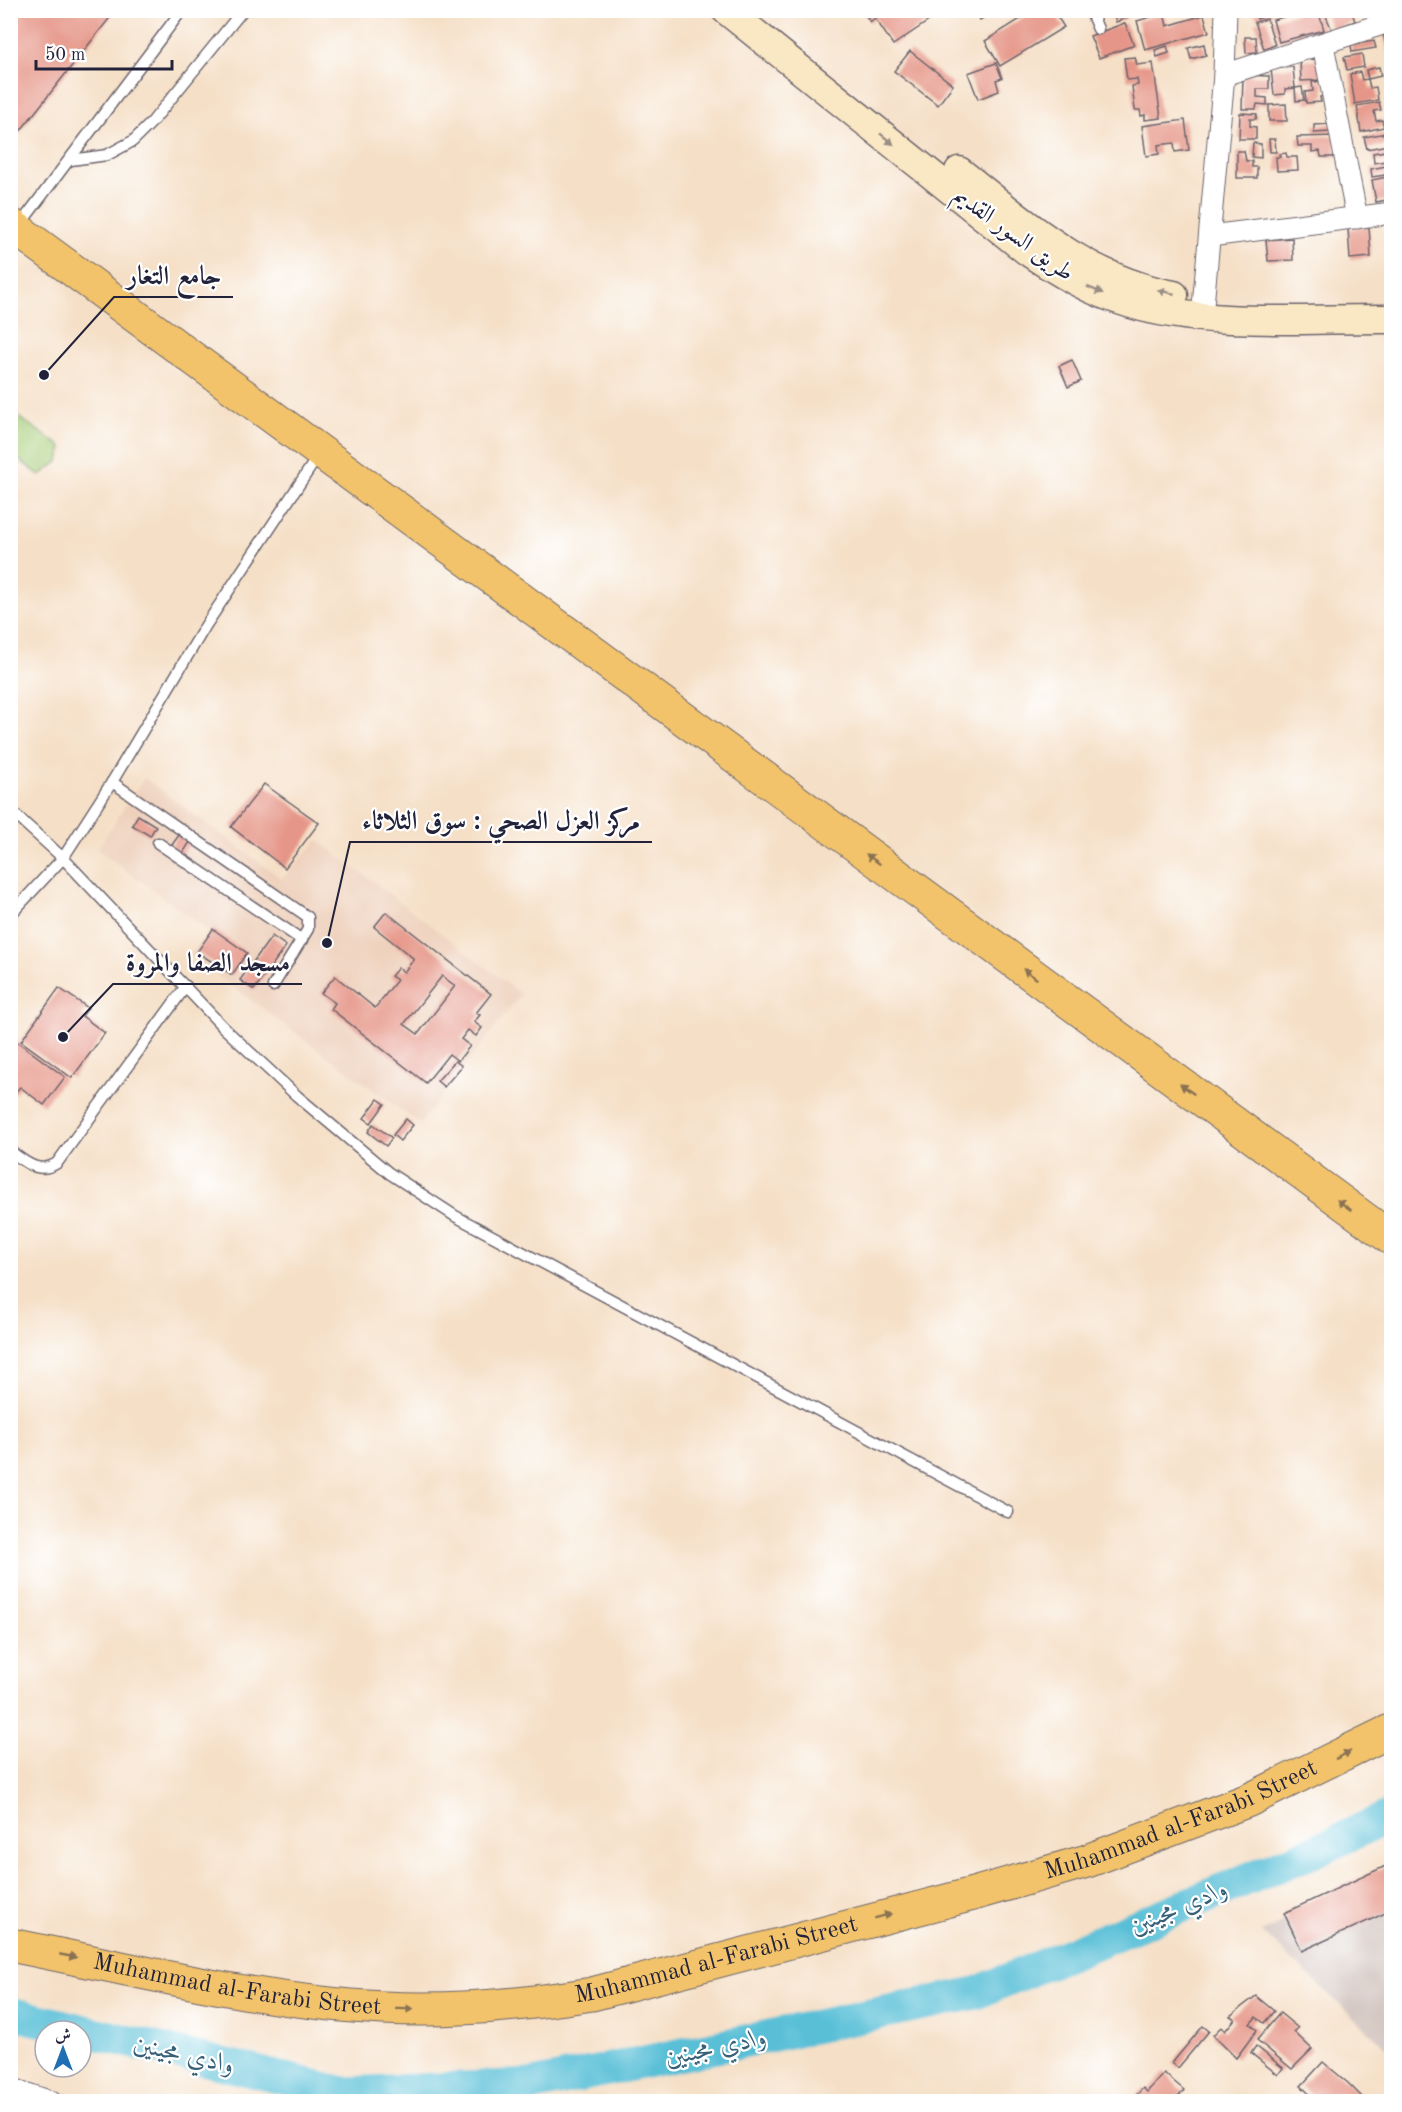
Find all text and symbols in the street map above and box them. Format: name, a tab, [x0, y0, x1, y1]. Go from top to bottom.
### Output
scale bar	[36, 33, 172, 71]
text: 50 m	[45, 46, 85, 64]
one-way arrow	[879, 132, 895, 145]
street label: طريق السور القديم	[944, 183, 1078, 292]
callout: جامع التغار	[114, 253, 233, 297]
text: جامع التغار	[124, 263, 221, 299]
one-way arrow	[1086, 286, 1103, 295]
one-way arrow	[1156, 287, 1175, 297]
callout: مركز العزل الصحي : سوق الثلاثاء	[350, 798, 652, 842]
text: مركز العزل الصحي : سوق الثلاثاء	[362, 806, 640, 844]
one-way arrow	[865, 853, 881, 865]
callout: مسجد الصفا والمروة	[113, 940, 302, 984]
text: مسجد الصفا والمروة	[126, 950, 290, 979]
one-way arrow	[1022, 968, 1038, 980]
one-way arrow	[1180, 1084, 1195, 1096]
one-way arrow	[1337, 1199, 1353, 1211]
one-way arrow	[1335, 1750, 1352, 1760]
street label: Muhammad al-Farabi Street	[1041, 1756, 1321, 1885]
water label: وادي مجينين	[1126, 1876, 1234, 1946]
one-way arrow	[874, 1911, 892, 1920]
street label: Muhammad al-Farabi Street	[573, 1913, 860, 2009]
street label: Muhammad al-Farabi Street	[91, 1950, 382, 2020]
one-way arrow	[59, 1952, 78, 1961]
one-way arrow	[396, 2004, 415, 2014]
north arrow	[33, 2019, 93, 2079]
water label: وادي مجينين	[663, 2025, 770, 2077]
text: ش	[55, 2028, 71, 2044]
water label: وادي مجينين	[129, 2031, 237, 2085]

